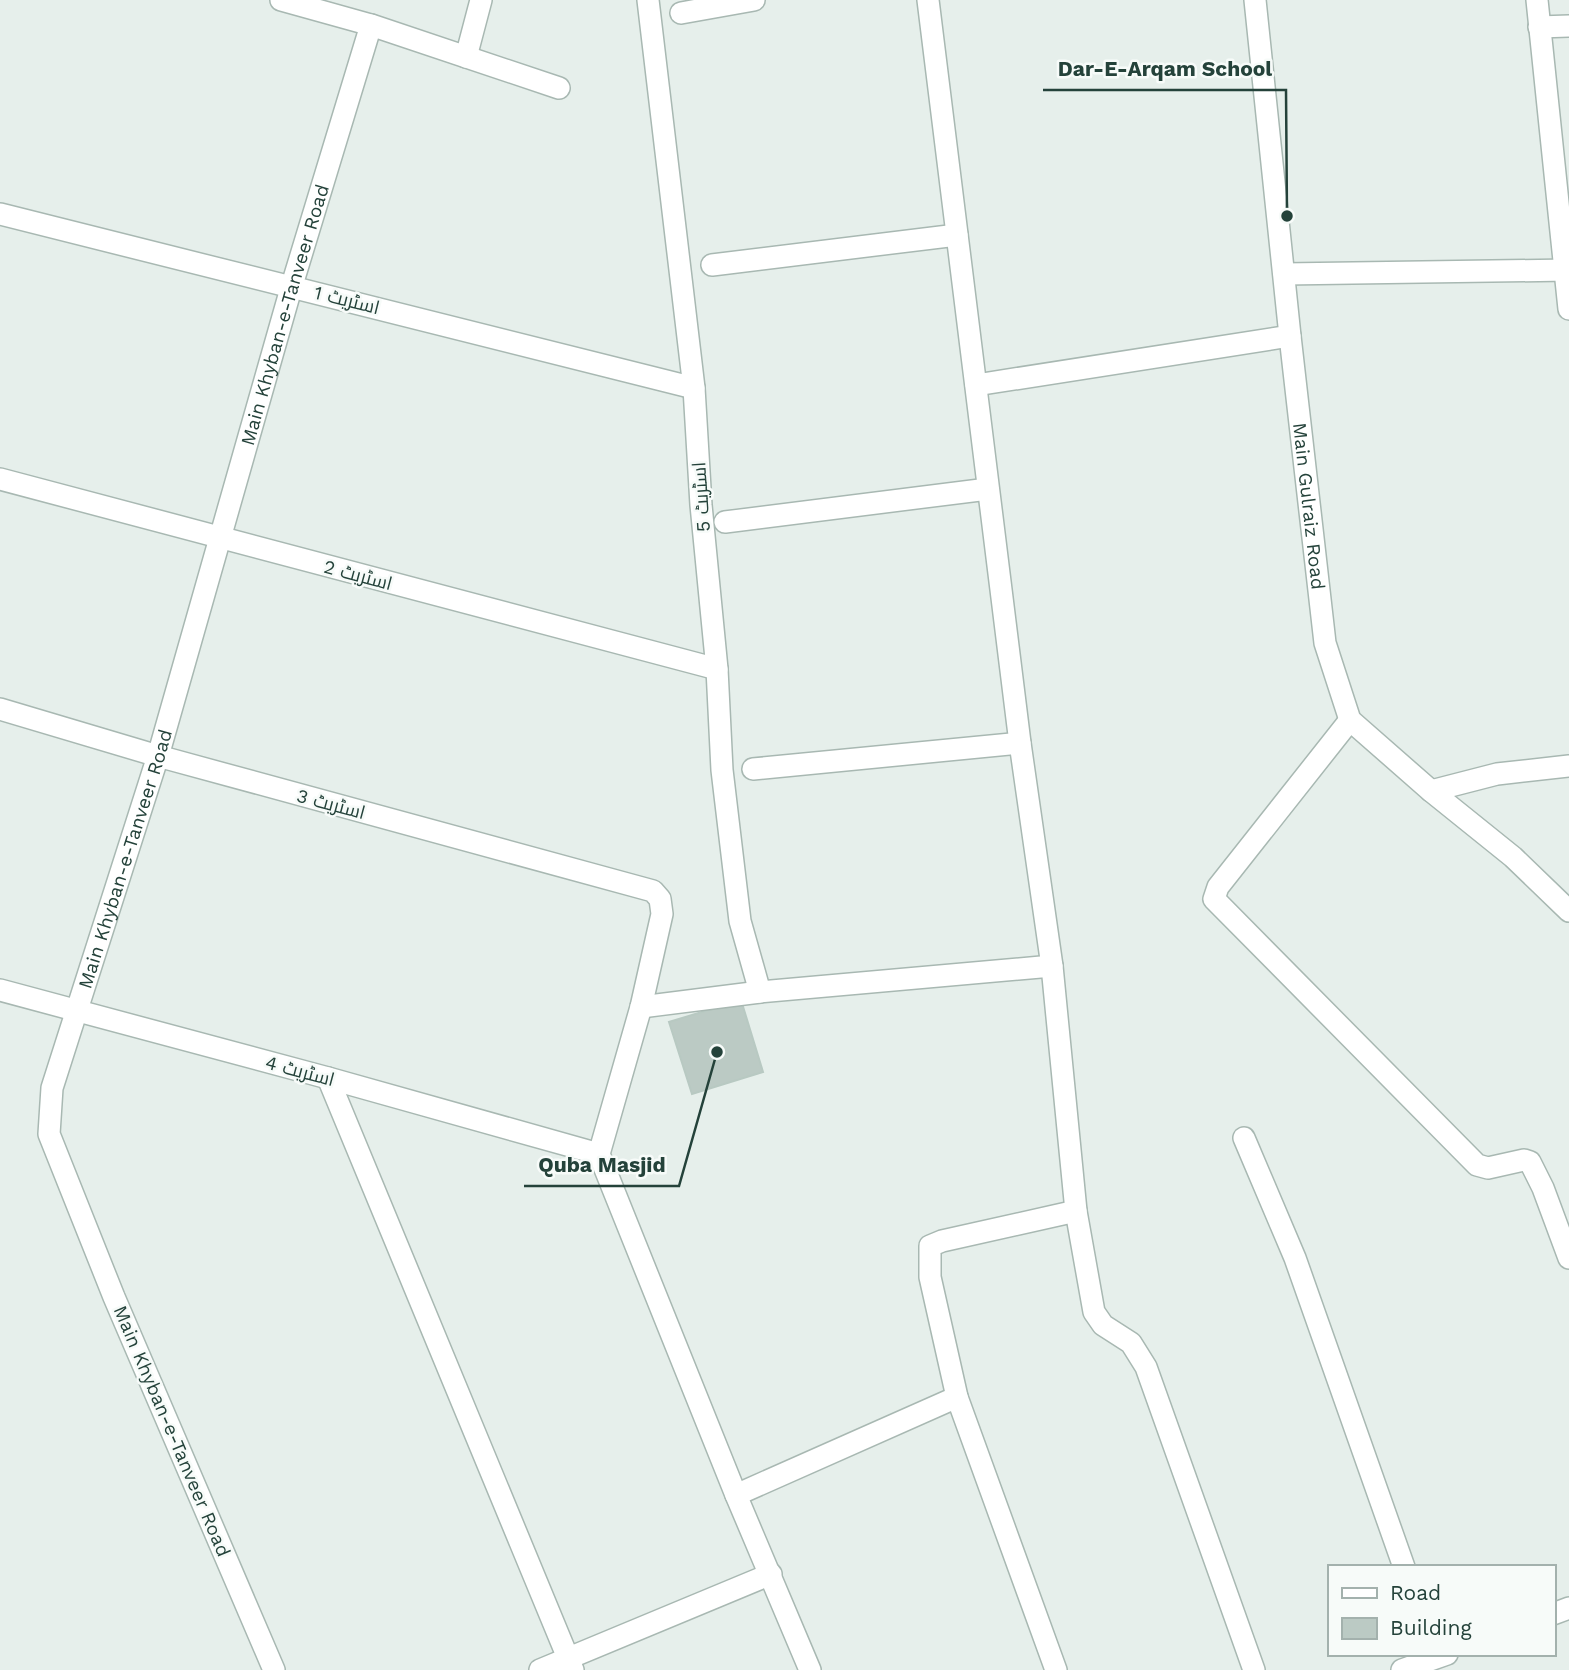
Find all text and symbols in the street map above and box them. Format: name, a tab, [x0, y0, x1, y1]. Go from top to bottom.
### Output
callout: Dar-E-Arqam School	[1043, 48, 1286, 90]
text: Dar-E-Arqam School	[1058, 56, 1272, 81]
street label: Main Khyban-e-Tanveer Road	[235, 181, 333, 448]
street label: اسٹریٹ 1	[312, 281, 382, 319]
street label: Main Gulraiz Road	[1288, 421, 1330, 591]
street label: اسٹریٹ 5	[687, 461, 715, 533]
street label: اسٹریٹ 2	[321, 555, 395, 595]
street label: Main Khyban-e-Tanveer Road	[73, 726, 177, 991]
street label: اسٹریٹ 3	[294, 784, 368, 824]
street label: اسٹریٹ 4	[263, 1051, 337, 1091]
callout: Quba Masjid	[524, 1144, 679, 1186]
text: Quba Masjid	[538, 1152, 666, 1177]
street label: Main Khyban-e-Tanveer Road	[109, 1302, 235, 1560]
legend	[1328, 1565, 1555, 1656]
text: Road	[1390, 1580, 1441, 1605]
text: Building	[1390, 1615, 1472, 1640]

